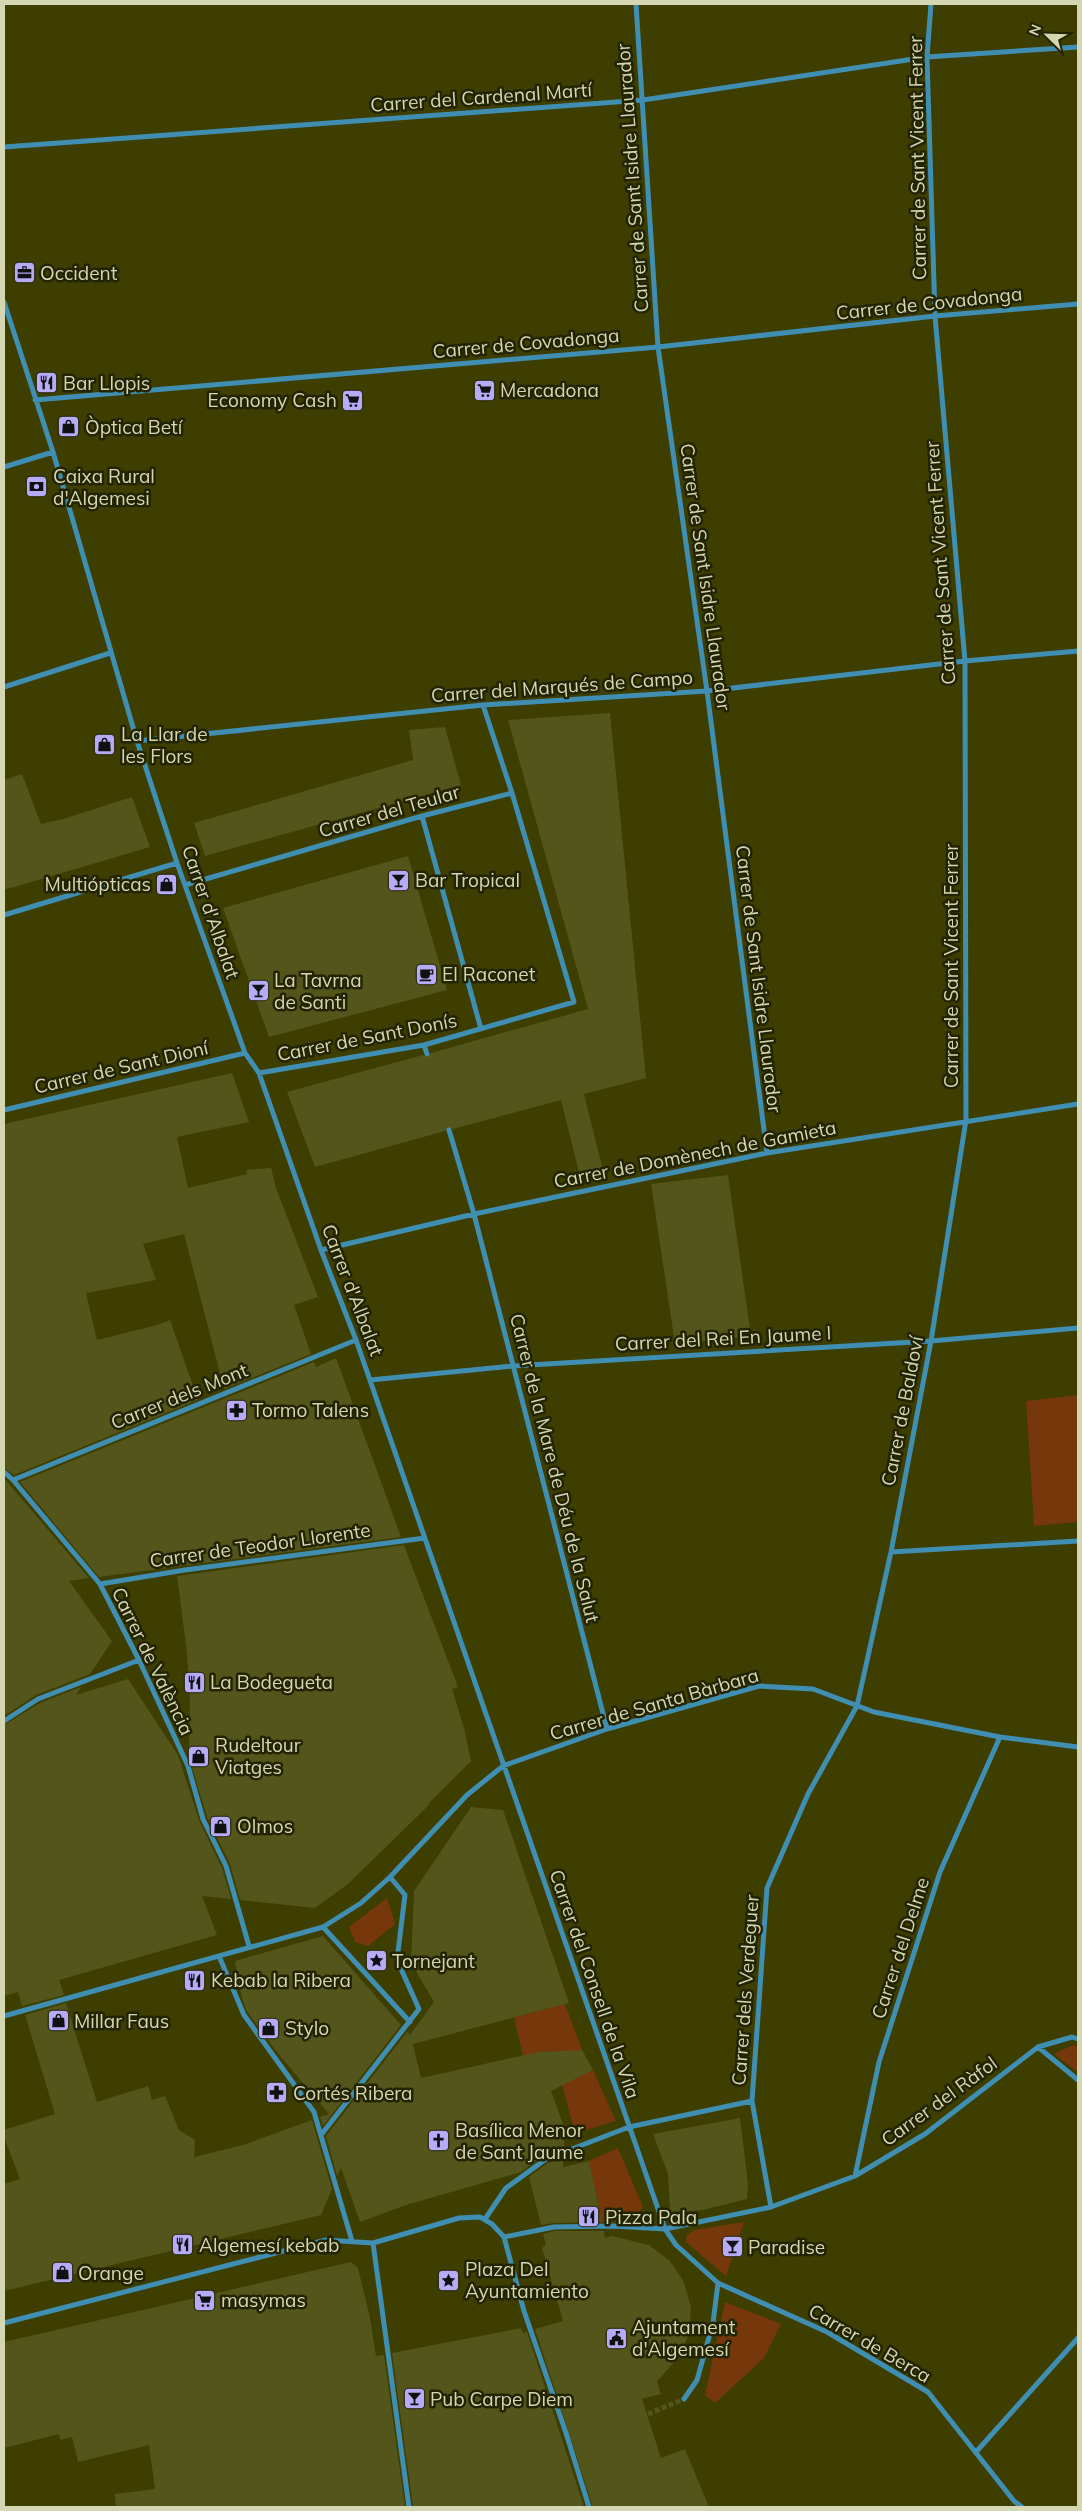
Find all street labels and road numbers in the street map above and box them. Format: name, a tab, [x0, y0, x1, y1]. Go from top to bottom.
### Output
street label: Carrer de Sant Vicent Ferrer	[903, 36, 931, 280]
street label: Carrer de Sant Isidre Llaurador	[611, 43, 653, 313]
street label: Carrer del Cardenal Martí	[369, 77, 594, 117]
street label: Carrer de Covadonga	[835, 281, 1023, 325]
street label: Carrer de Covadonga	[432, 323, 620, 363]
street label: Carrer de Sant Vicent Ferrer	[920, 440, 960, 686]
street label: Carrer de Sant Isidre Llaurador	[675, 442, 737, 712]
street label: Carrer del Marqués de Campo	[430, 665, 694, 707]
street label: Carrer del Teular	[316, 779, 462, 843]
street label: Carrer d'Albalat	[177, 842, 245, 982]
street label: Carrer de Sant Isidre Llaurador	[731, 844, 787, 1114]
street label: Carrer de Sant Vicent Ferrer	[939, 844, 963, 1088]
street label: Carrer de Sant Donís	[275, 1008, 459, 1066]
street label: Carrer de Sant Dioní	[32, 1035, 212, 1099]
street label: Carrer de Domènech de Gamieta	[552, 1115, 838, 1193]
street label: Carrer d'Albalat	[317, 1221, 389, 1360]
street label: Carrer de la Mare de Déu de la Salut	[505, 1311, 605, 1625]
street label: Carrer del Rei En Jaume I	[614, 1320, 832, 1356]
street label: Carrer de Baldoví	[876, 1333, 929, 1488]
street label: Carrer dels Mont	[107, 1357, 251, 1434]
street label: Carrer de Teodor Llorente	[148, 1518, 372, 1572]
street label: Carrer de València	[107, 1583, 199, 1739]
street label: Carrer de Santa Bàrbara	[547, 1663, 761, 1745]
street label: Carrer del Consell de la Vila	[544, 1866, 646, 2102]
street label: Carrer del Delme	[866, 1874, 934, 2022]
street label: Carrer dels Verdeguer	[726, 1894, 764, 2086]
street label: Carrer del Ràfol	[876, 2051, 1002, 2151]
street label: Carrer de Berca	[805, 2298, 935, 2388]

